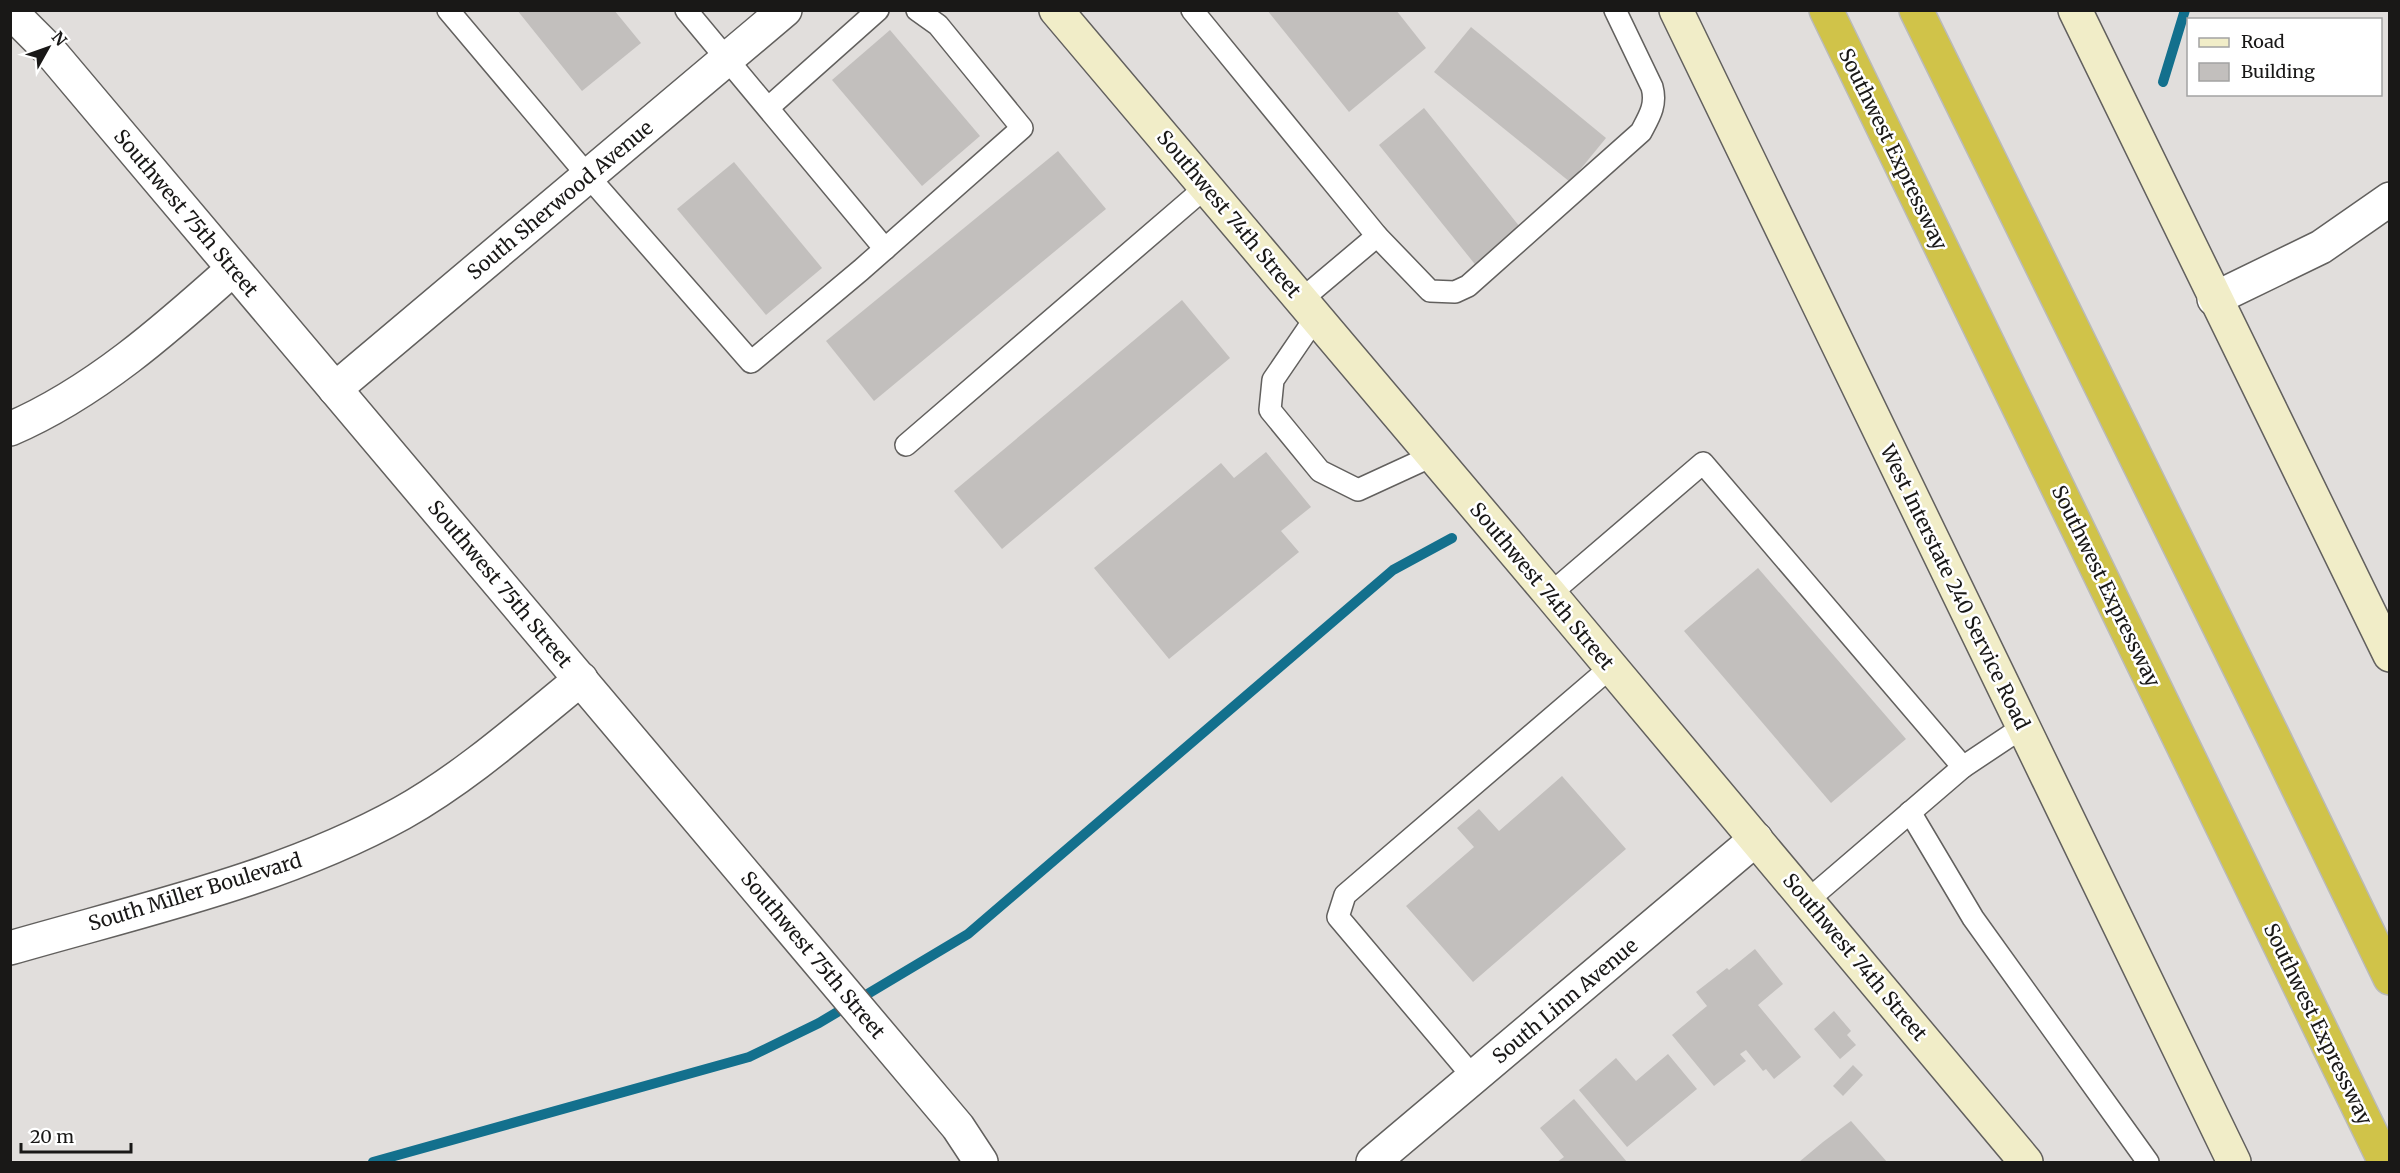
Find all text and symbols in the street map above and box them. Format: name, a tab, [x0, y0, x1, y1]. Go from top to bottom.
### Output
north arrow	[18, 18, 78, 78]
legend	[2187, 18, 2382, 96]
text: N	[48, 27, 71, 50]
text: Road	[2241, 30, 2285, 53]
street label: Southwest Expressway	[1834, 44, 1953, 254]
text: Building	[2241, 60, 2315, 83]
street label: South Sherwood Avenue	[462, 115, 658, 285]
street label: Southwest 75th Street	[109, 124, 264, 302]
street label: Southwest 74th Street	[1152, 125, 1307, 303]
street label: West Interstate 240 Service Road	[1875, 439, 2036, 733]
street label: Southwest Expressway	[2047, 481, 2166, 691]
street label: Southwest 75th Street	[423, 495, 578, 673]
street label: Southwest 74th Street	[1465, 497, 1620, 675]
street label: South Miller Boulevard	[85, 847, 305, 936]
street label: Southwest 75th Street	[736, 866, 891, 1044]
street label: Southwest 74th Street	[1778, 868, 1933, 1046]
street label: Southwest Expressway	[2259, 919, 2378, 1129]
street label: South Linn Avenue	[1487, 933, 1642, 1069]
scale bar	[21, 1116, 130, 1154]
text: 20 m	[30, 1125, 74, 1148]

